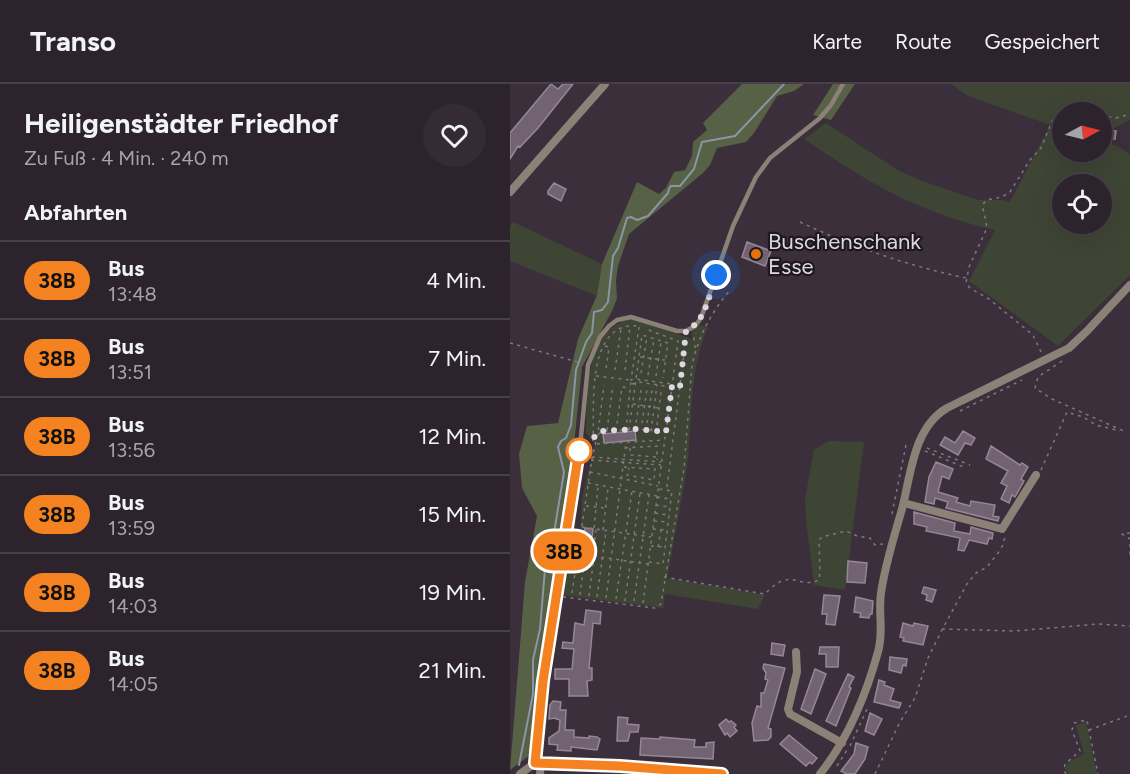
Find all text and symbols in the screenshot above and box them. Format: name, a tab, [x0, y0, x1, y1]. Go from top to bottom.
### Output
text: Transo	[30, 24, 116, 58]
text: Karte	[812, 29, 862, 54]
text: Route	[895, 29, 951, 54]
text: Gespeichert	[984, 29, 1100, 54]
north arrow	[1052, 102, 1112, 162]
map controls	[1052, 102, 1112, 234]
button: heart	[423, 104, 486, 167]
text: Heiligenstädter Friedhof	[24, 106, 338, 140]
text: Zu Fuß · 4 Min. · 240 m	[24, 146, 229, 170]
button: locate	[1052, 174, 1112, 234]
text: Abfahrten	[24, 199, 127, 226]
place label: Buschenschank Esse	[768, 228, 921, 280]
marker: Buschenschank Esse	[749, 247, 763, 261]
text: Bus	[108, 255, 144, 282]
your location	[701, 260, 731, 290]
text: 4 Min.	[426, 267, 486, 294]
text: 38B	[38, 268, 76, 293]
text: 13:48	[108, 282, 157, 306]
text: Bus	[108, 333, 144, 360]
text: 7 Min.	[428, 345, 486, 372]
text: 38B	[38, 346, 76, 371]
text: 13:51	[108, 360, 152, 384]
text: Bus	[108, 411, 144, 438]
text: 12 Min.	[419, 423, 486, 450]
text: 38B	[38, 424, 76, 449]
text: 13:56	[108, 438, 155, 462]
unlabelled marker	[566, 438, 592, 464]
text: Bus	[108, 489, 144, 516]
text: 15 Min.	[418, 501, 486, 528]
text: 38B	[38, 502, 76, 527]
text: 13:59	[108, 516, 155, 540]
line badge: 38B	[530, 532, 598, 570]
text: 38B	[545, 539, 583, 564]
text: Bus	[108, 567, 144, 594]
text: 19 Min.	[418, 579, 486, 606]
text: 38B	[38, 580, 76, 605]
text: 14:03	[108, 594, 157, 618]
text: Bus	[108, 645, 144, 672]
text: 21 Min.	[419, 657, 486, 684]
text: 38B	[38, 658, 76, 683]
text: 14:05	[108, 672, 158, 696]

